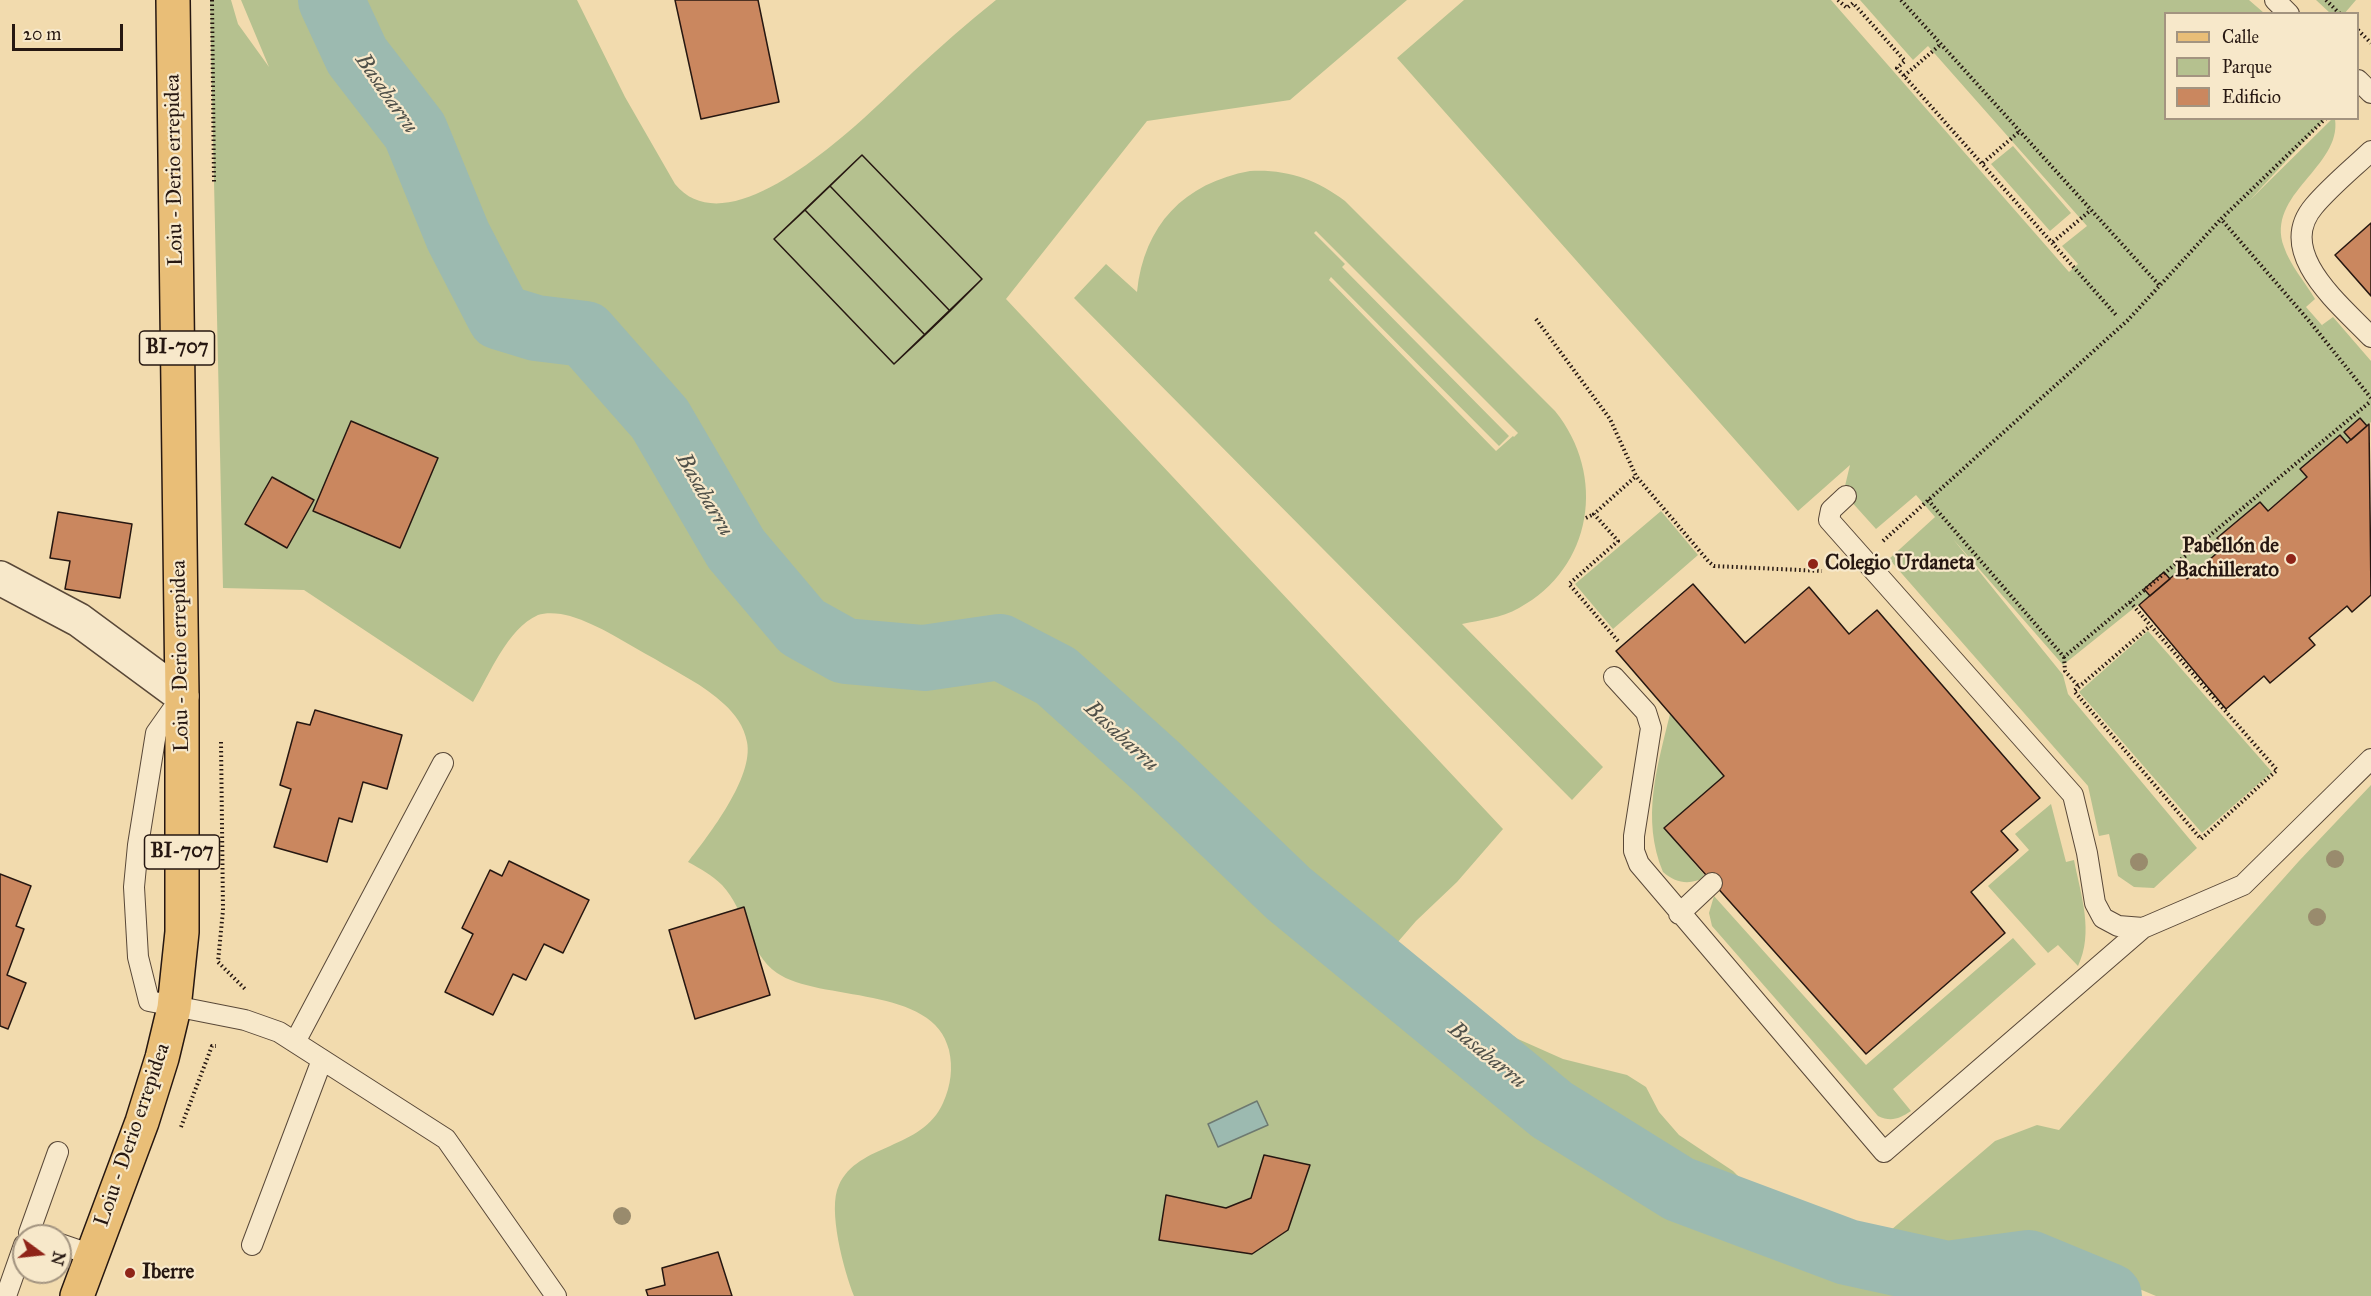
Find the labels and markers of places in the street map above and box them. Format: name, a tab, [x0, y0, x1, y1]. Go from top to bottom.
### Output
place label: Pabellón de Bachillerato	[2175, 534, 2279, 584]
place label: Colegio Urdaneta	[1825, 551, 1975, 577]
marker: Pabellón de Bachillerato	[2284, 552, 2298, 566]
marker: Colegio Urdaneta	[1806, 557, 1820, 571]
place label: Iberre	[142, 1260, 194, 1286]
marker: Iberre	[123, 1266, 137, 1280]

